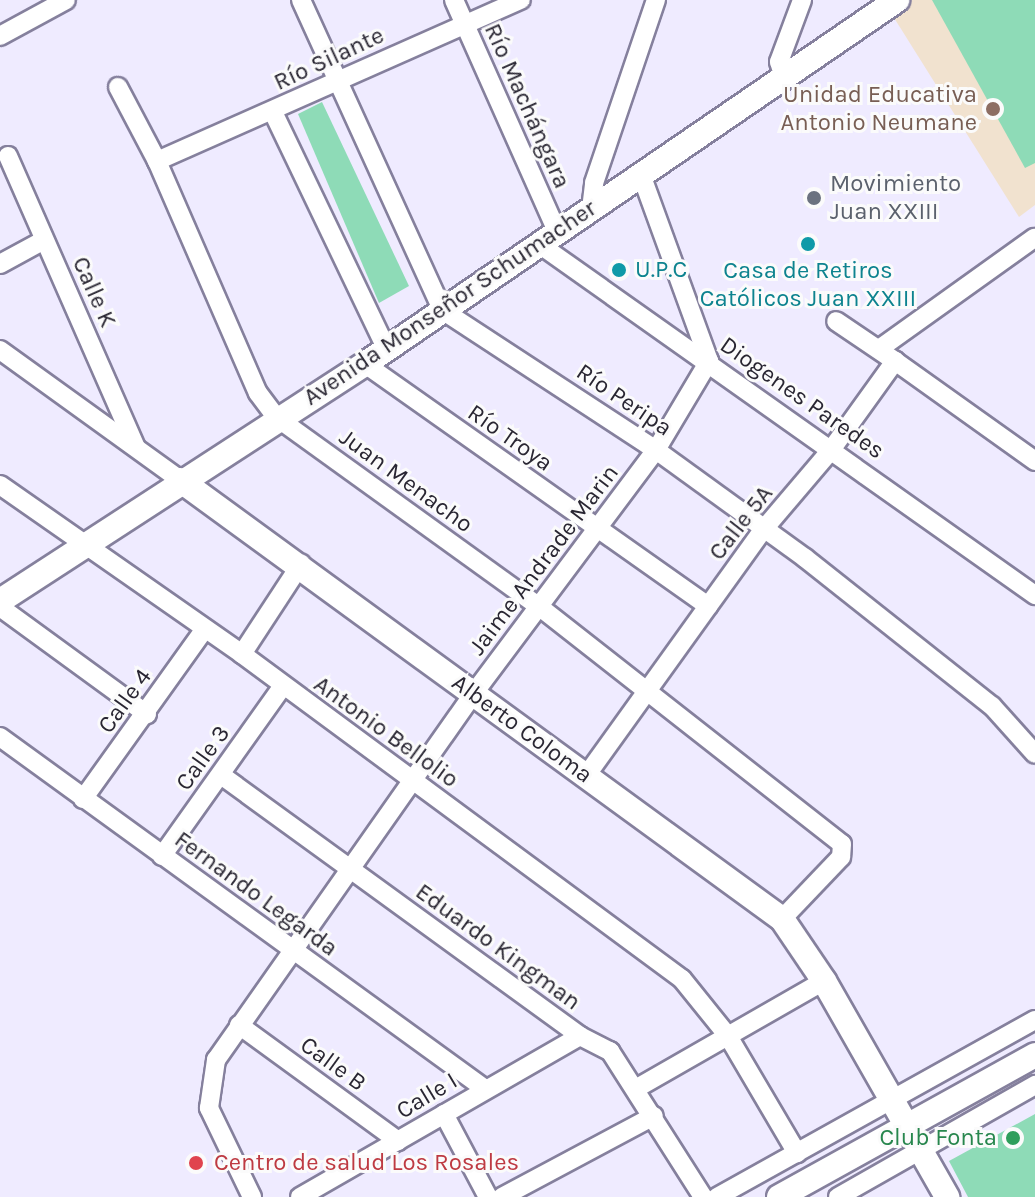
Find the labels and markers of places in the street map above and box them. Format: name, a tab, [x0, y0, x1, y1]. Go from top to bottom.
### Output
place label: Unidad Educativa Antonio Neumane	[780, 81, 977, 137]
marker: Unidad Educativa Antonio Neumane	[984, 100, 1002, 118]
place label: Movimiento Juan XXIII	[830, 170, 961, 226]
marker: Movimiento Juan XXIII	[805, 189, 823, 207]
marker: Casa de Retiros Católicos Juan XXIII	[799, 235, 817, 253]
place label: U.P.C	[635, 256, 687, 284]
place label: Casa de Retiros Católicos Juan XXIII	[700, 257, 916, 313]
marker: U.P.C	[610, 261, 628, 279]
place label: Club Fonta	[879, 1124, 997, 1152]
marker: Club Fonta	[1004, 1129, 1022, 1147]
place label: Centro de salud Los Rosales	[214, 1149, 519, 1177]
marker: Centro de salud Los Rosales	[185, 1152, 207, 1174]

